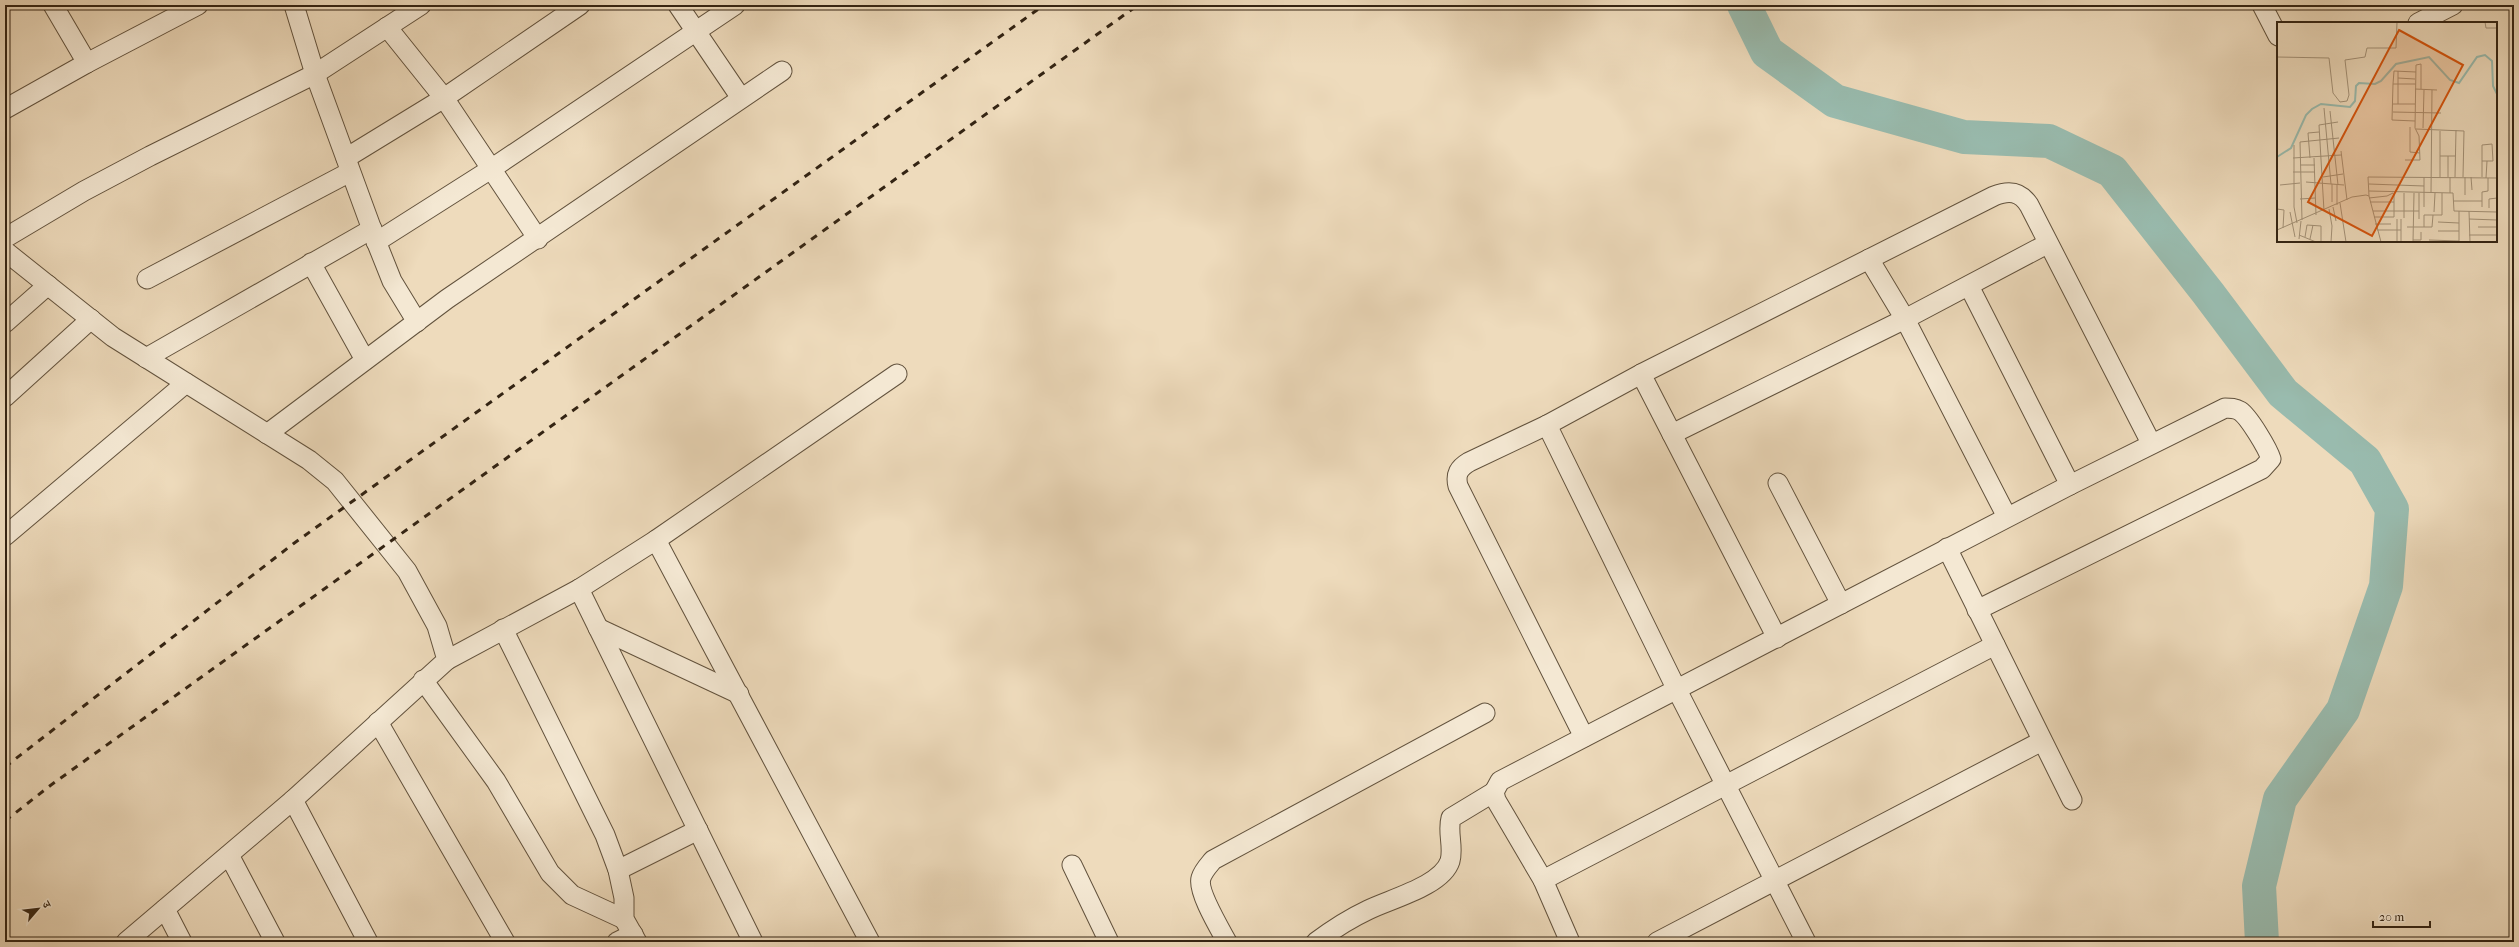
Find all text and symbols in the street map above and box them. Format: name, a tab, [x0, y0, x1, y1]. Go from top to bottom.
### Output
inset map	[2277, 22, 2497, 242]
north arrow	[18, 889, 58, 929]
text: उ	[39, 898, 54, 911]
scale bar	[2373, 903, 2430, 929]
text: 20 m	[2379, 910, 2404, 924]

